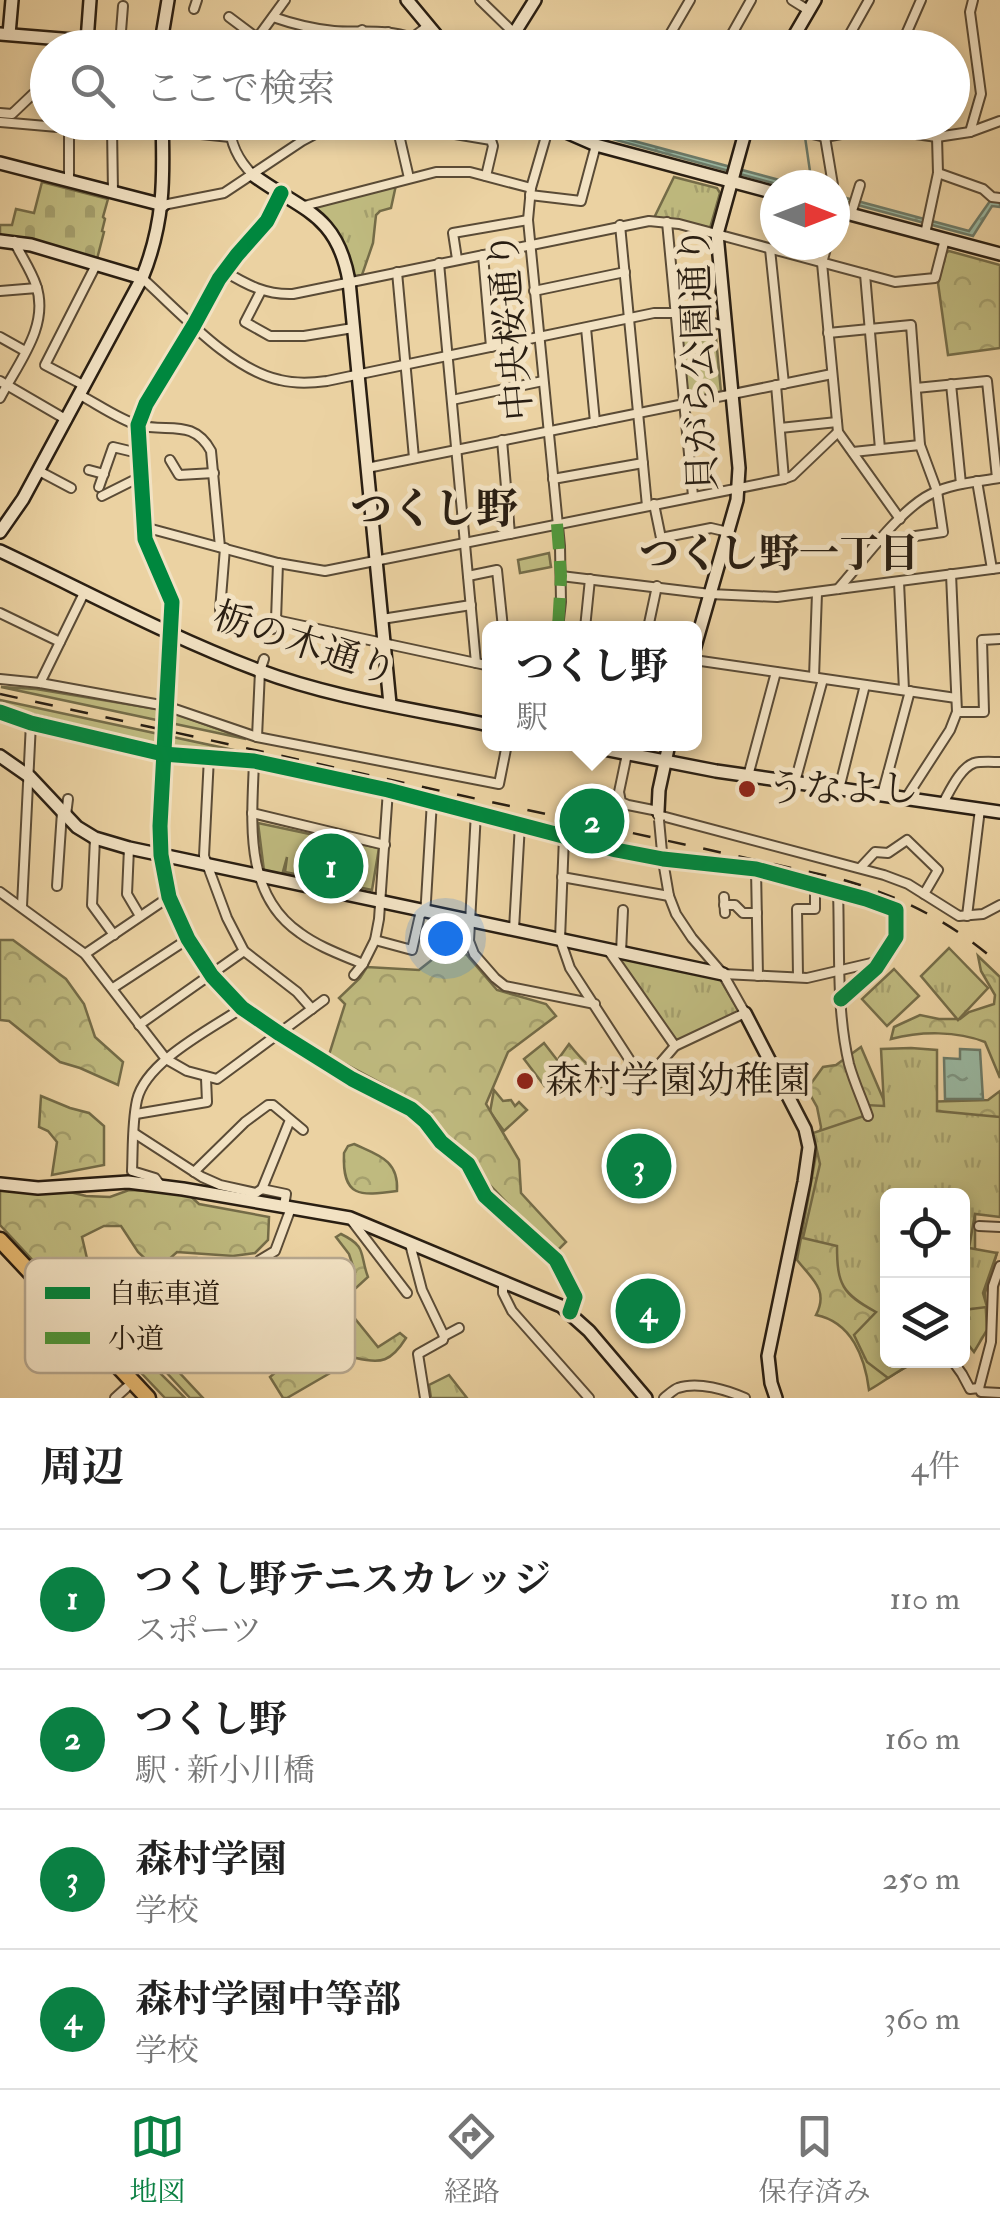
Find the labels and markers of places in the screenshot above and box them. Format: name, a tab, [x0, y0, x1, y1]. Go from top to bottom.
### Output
place label: うなよし	[767, 765, 919, 813]
marker: うなよし	[736, 778, 758, 800]
pin: 2	[560, 784, 624, 858]
pin: 1	[298, 828, 364, 904]
place label: 森村学園幼稚園	[545, 1057, 811, 1105]
marker: 森村学園幼稚園	[514, 1070, 536, 1092]
pin: 3	[606, 1128, 672, 1204]
pin: 4	[616, 1274, 680, 1348]

